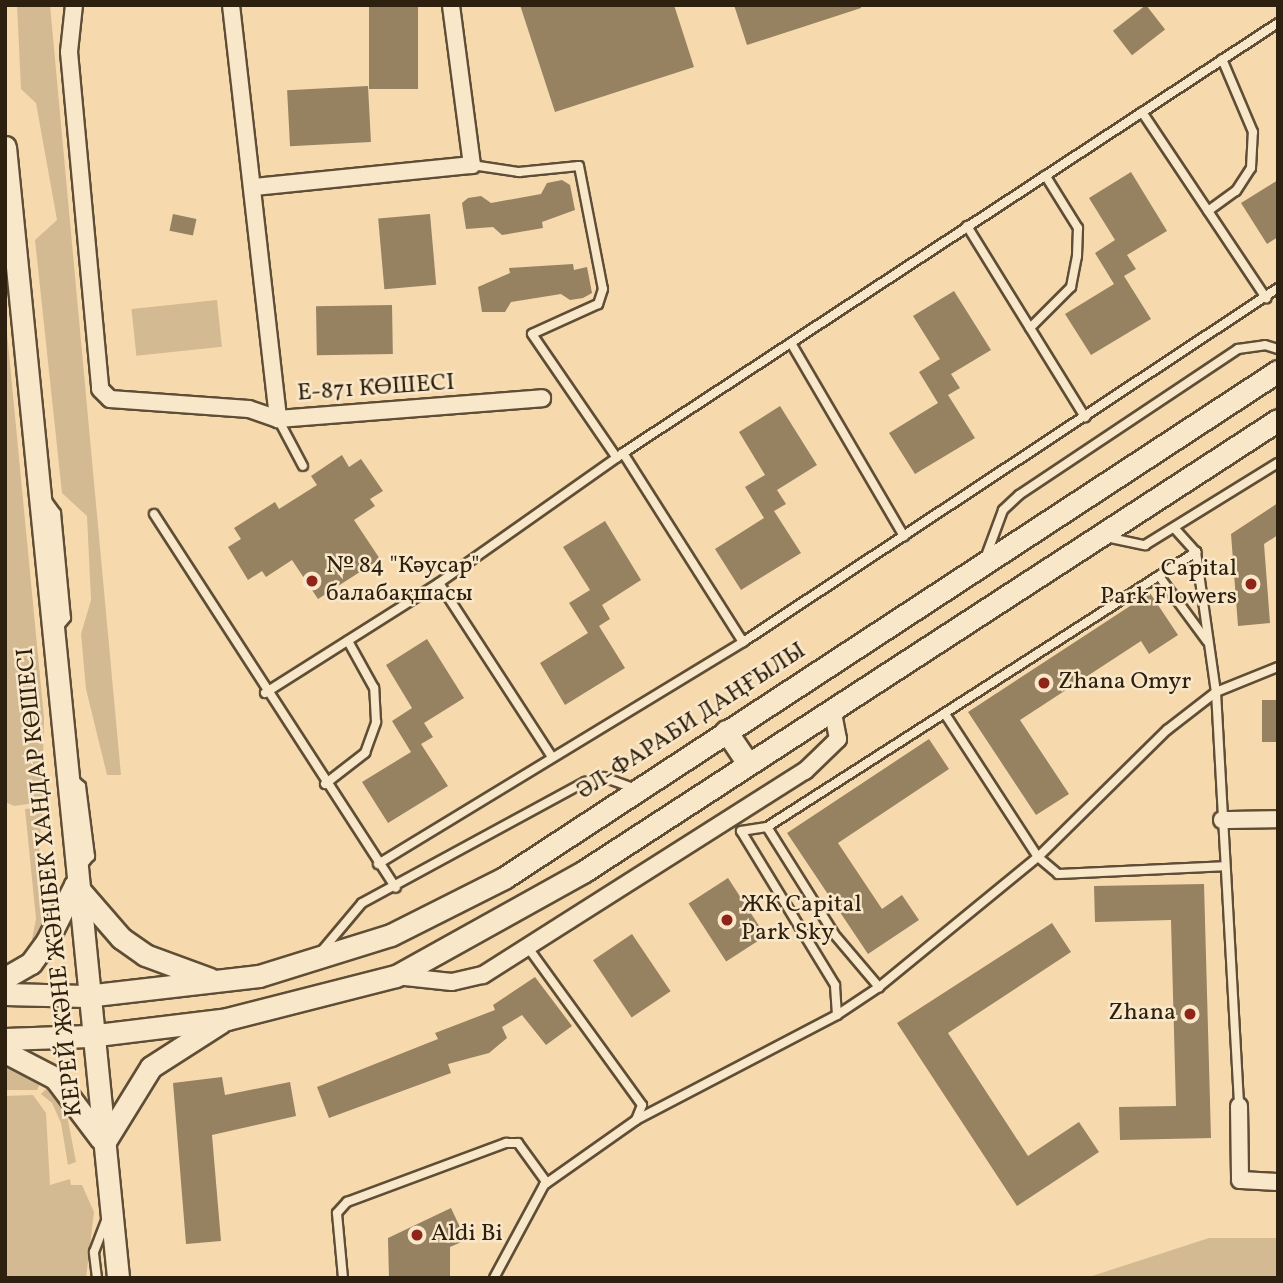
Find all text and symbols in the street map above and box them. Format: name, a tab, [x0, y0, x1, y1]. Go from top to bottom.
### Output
street label: Е-871 КӨШЕСІ	[296, 369, 456, 409]
place label: № 84 "Кәусар" балабақшасы	[326, 553, 480, 609]
place label: Capital Park Flowers	[1100, 556, 1237, 612]
marker: № 84 "Кәусар" балабақшасы	[304, 573, 320, 589]
marker: Capital Park Flowers	[1243, 576, 1259, 592]
street label: ӘЛ-ФАРАБИ ДАҢҒЫЛЫ	[572, 637, 812, 807]
street label: КЕРЕЙ ЖӘНЕ ЖӘНІБЕК ХАНДАР КӨШЕСІ	[12, 646, 90, 1118]
place label: Zhana Omyr	[1058, 669, 1191, 697]
marker: Zhana Omyr	[1036, 675, 1052, 691]
place label: ЖК Capital Park Sky	[741, 892, 862, 948]
marker: ЖК Capital Park Sky	[719, 912, 735, 928]
place label: Zhana	[1108, 1000, 1176, 1028]
marker: Zhana	[1182, 1006, 1198, 1022]
place label: Aldi Bi	[431, 1221, 503, 1249]
marker: Aldi Bi	[409, 1227, 425, 1243]

